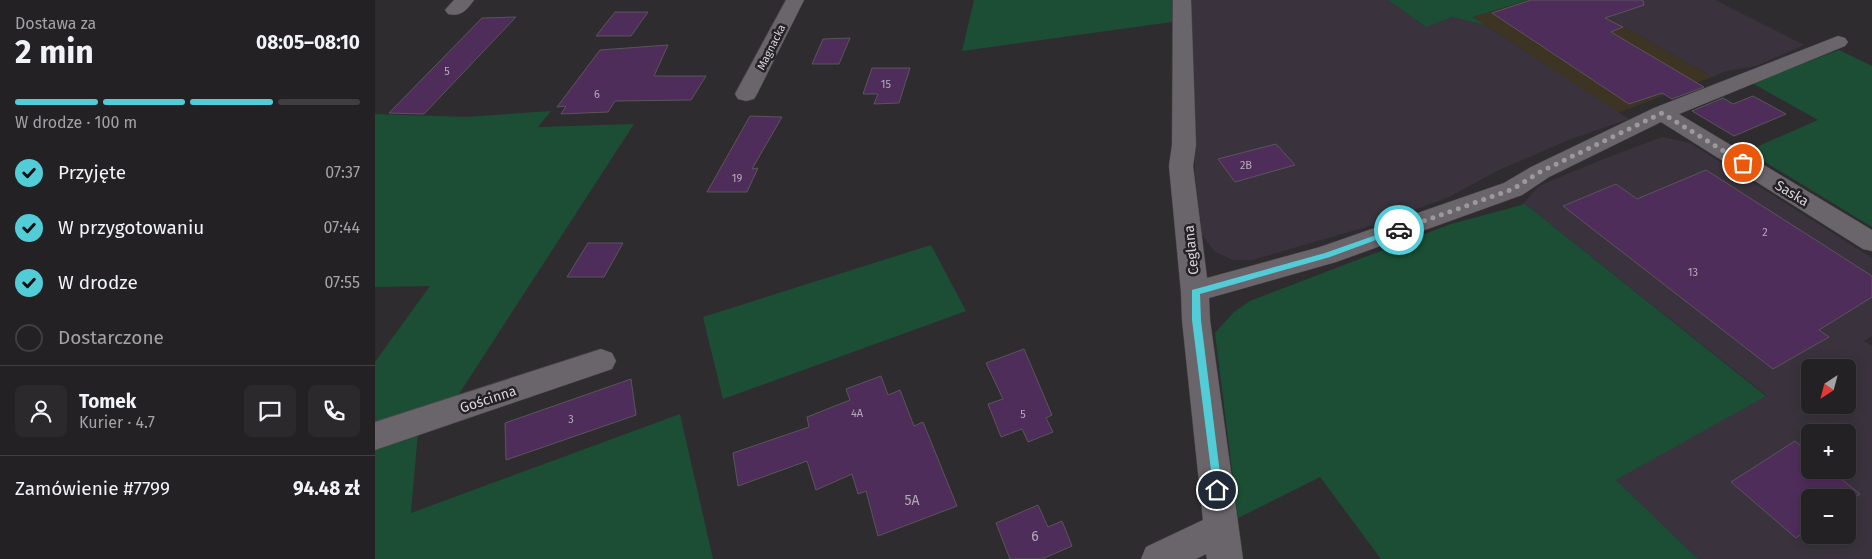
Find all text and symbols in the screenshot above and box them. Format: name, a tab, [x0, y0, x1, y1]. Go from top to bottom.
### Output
text: Dostawa za	[15, 14, 96, 33]
street label: Magnacka	[754, 22, 788, 72]
text: 08:05–08:10	[256, 31, 360, 54]
text: 2 min	[15, 33, 94, 71]
house number: 5	[444, 65, 450, 78]
house number: 15	[881, 78, 892, 91]
house number: 6	[594, 88, 600, 101]
text: W drodze · 100 m	[15, 113, 137, 132]
pin	[1722, 142, 1764, 184]
icon: bag	[1729, 149, 1757, 177]
icon: check	[15, 159, 43, 187]
house number: 2B	[1240, 159, 1252, 172]
text: Przyjęte	[58, 161, 126, 184]
text: 07:37	[325, 163, 360, 182]
house number: 19	[732, 172, 742, 185]
street label: Saska	[1772, 177, 1812, 210]
courier	[1374, 205, 1424, 255]
icon: check	[15, 214, 43, 242]
text: W przygotowaniu	[58, 216, 204, 239]
icon: car	[1385, 216, 1413, 244]
text: 07:44	[324, 218, 360, 237]
street label: Ceglana	[1180, 224, 1203, 276]
house number: 2	[1762, 226, 1768, 239]
house number: 13	[1688, 266, 1698, 279]
icon: check	[15, 269, 43, 297]
text: W drodze	[58, 271, 138, 294]
text: 07:55	[324, 273, 360, 292]
text: Dostarczone	[58, 326, 164, 349]
north arrow	[1801, 359, 1856, 414]
map controls	[1801, 359, 1856, 544]
street label: Gościnna	[458, 382, 518, 417]
button: person	[15, 385, 67, 437]
button: chat	[244, 385, 296, 437]
button: phone	[308, 385, 360, 437]
text: Tomek	[79, 390, 136, 413]
house number: 4A	[851, 407, 864, 420]
house number: 5	[1020, 408, 1026, 421]
text: Kurier · 4.7	[79, 413, 155, 432]
house number: 3	[568, 413, 574, 426]
button: +	[1801, 424, 1856, 479]
pin	[1196, 469, 1238, 511]
icon: home	[1203, 476, 1231, 504]
text: Zamówienie #7799	[15, 477, 170, 500]
text: 94.48 zł	[293, 477, 360, 500]
button: −	[1801, 489, 1856, 544]
house number: 5A	[904, 492, 920, 509]
house number: 6	[1031, 528, 1039, 545]

